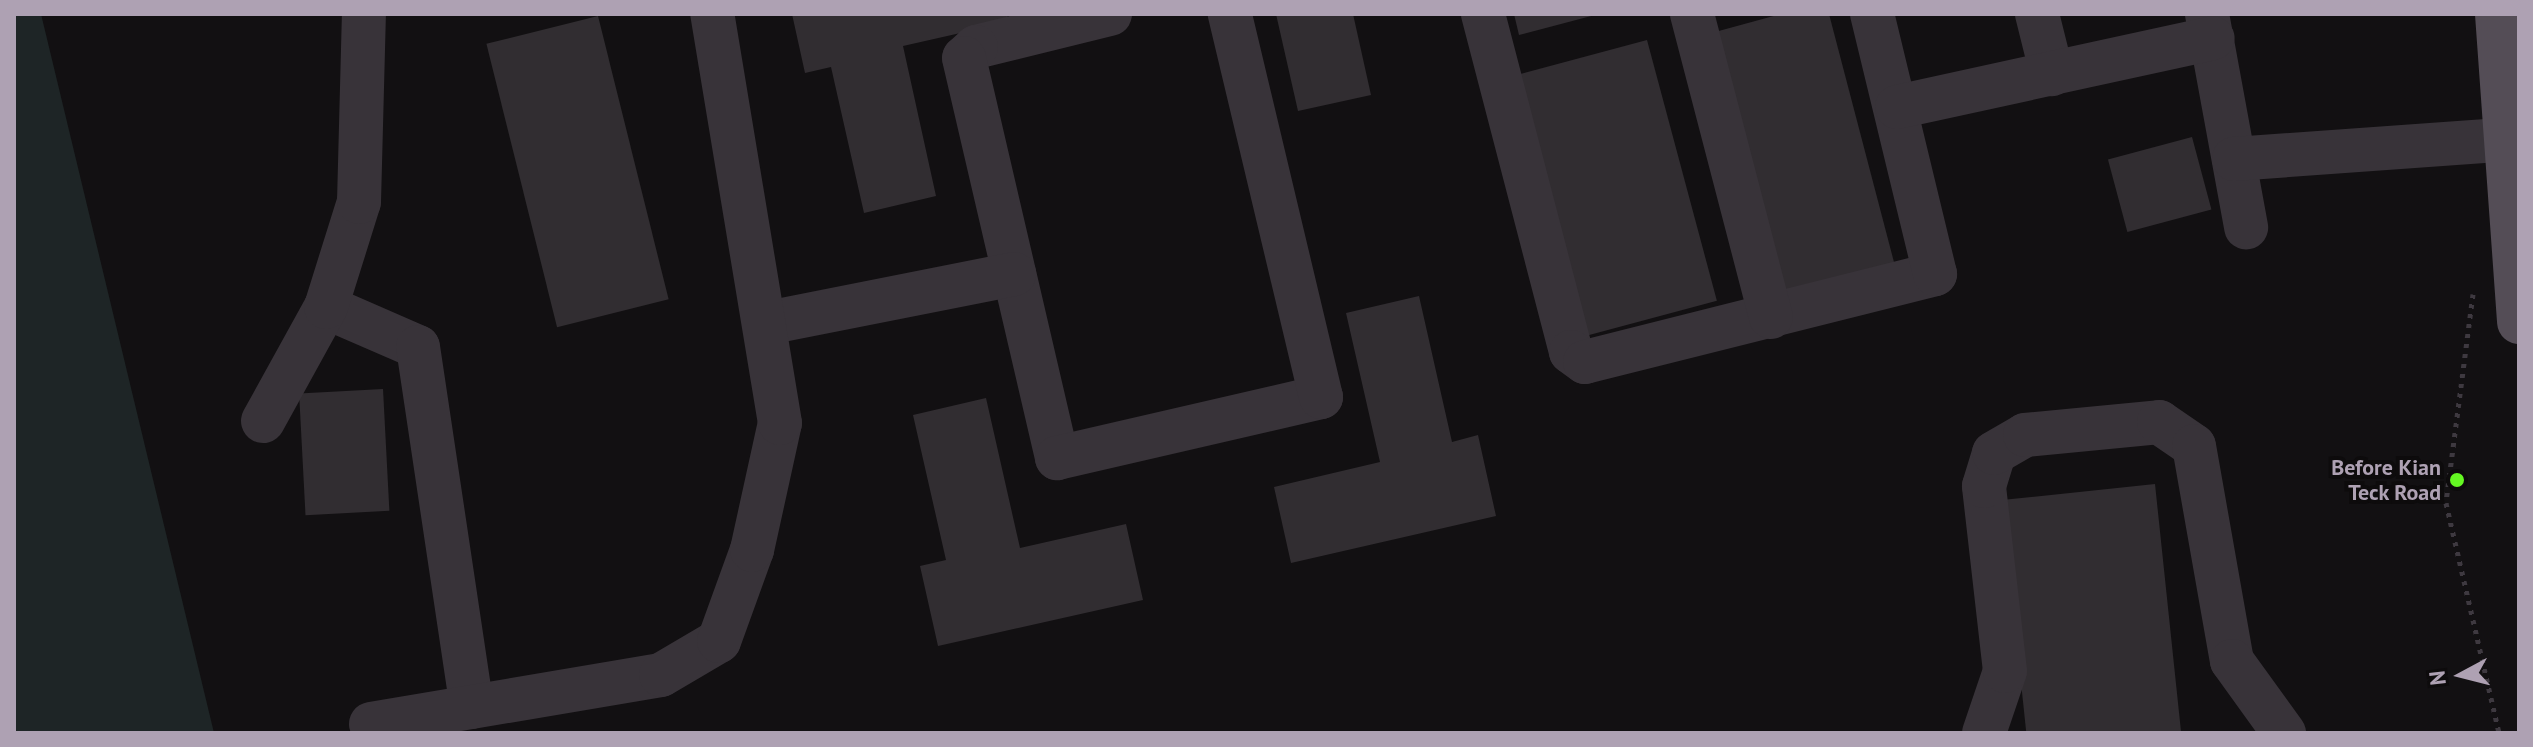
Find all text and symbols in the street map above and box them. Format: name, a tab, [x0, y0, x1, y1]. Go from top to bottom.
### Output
place label: Before Kian Teck Road	[2331, 454, 2441, 506]
marker: Before Kian Teck Road	[2448, 471, 2466, 489]
north arrow	[2421, 635, 2501, 715]
text: N	[2422, 669, 2452, 687]

